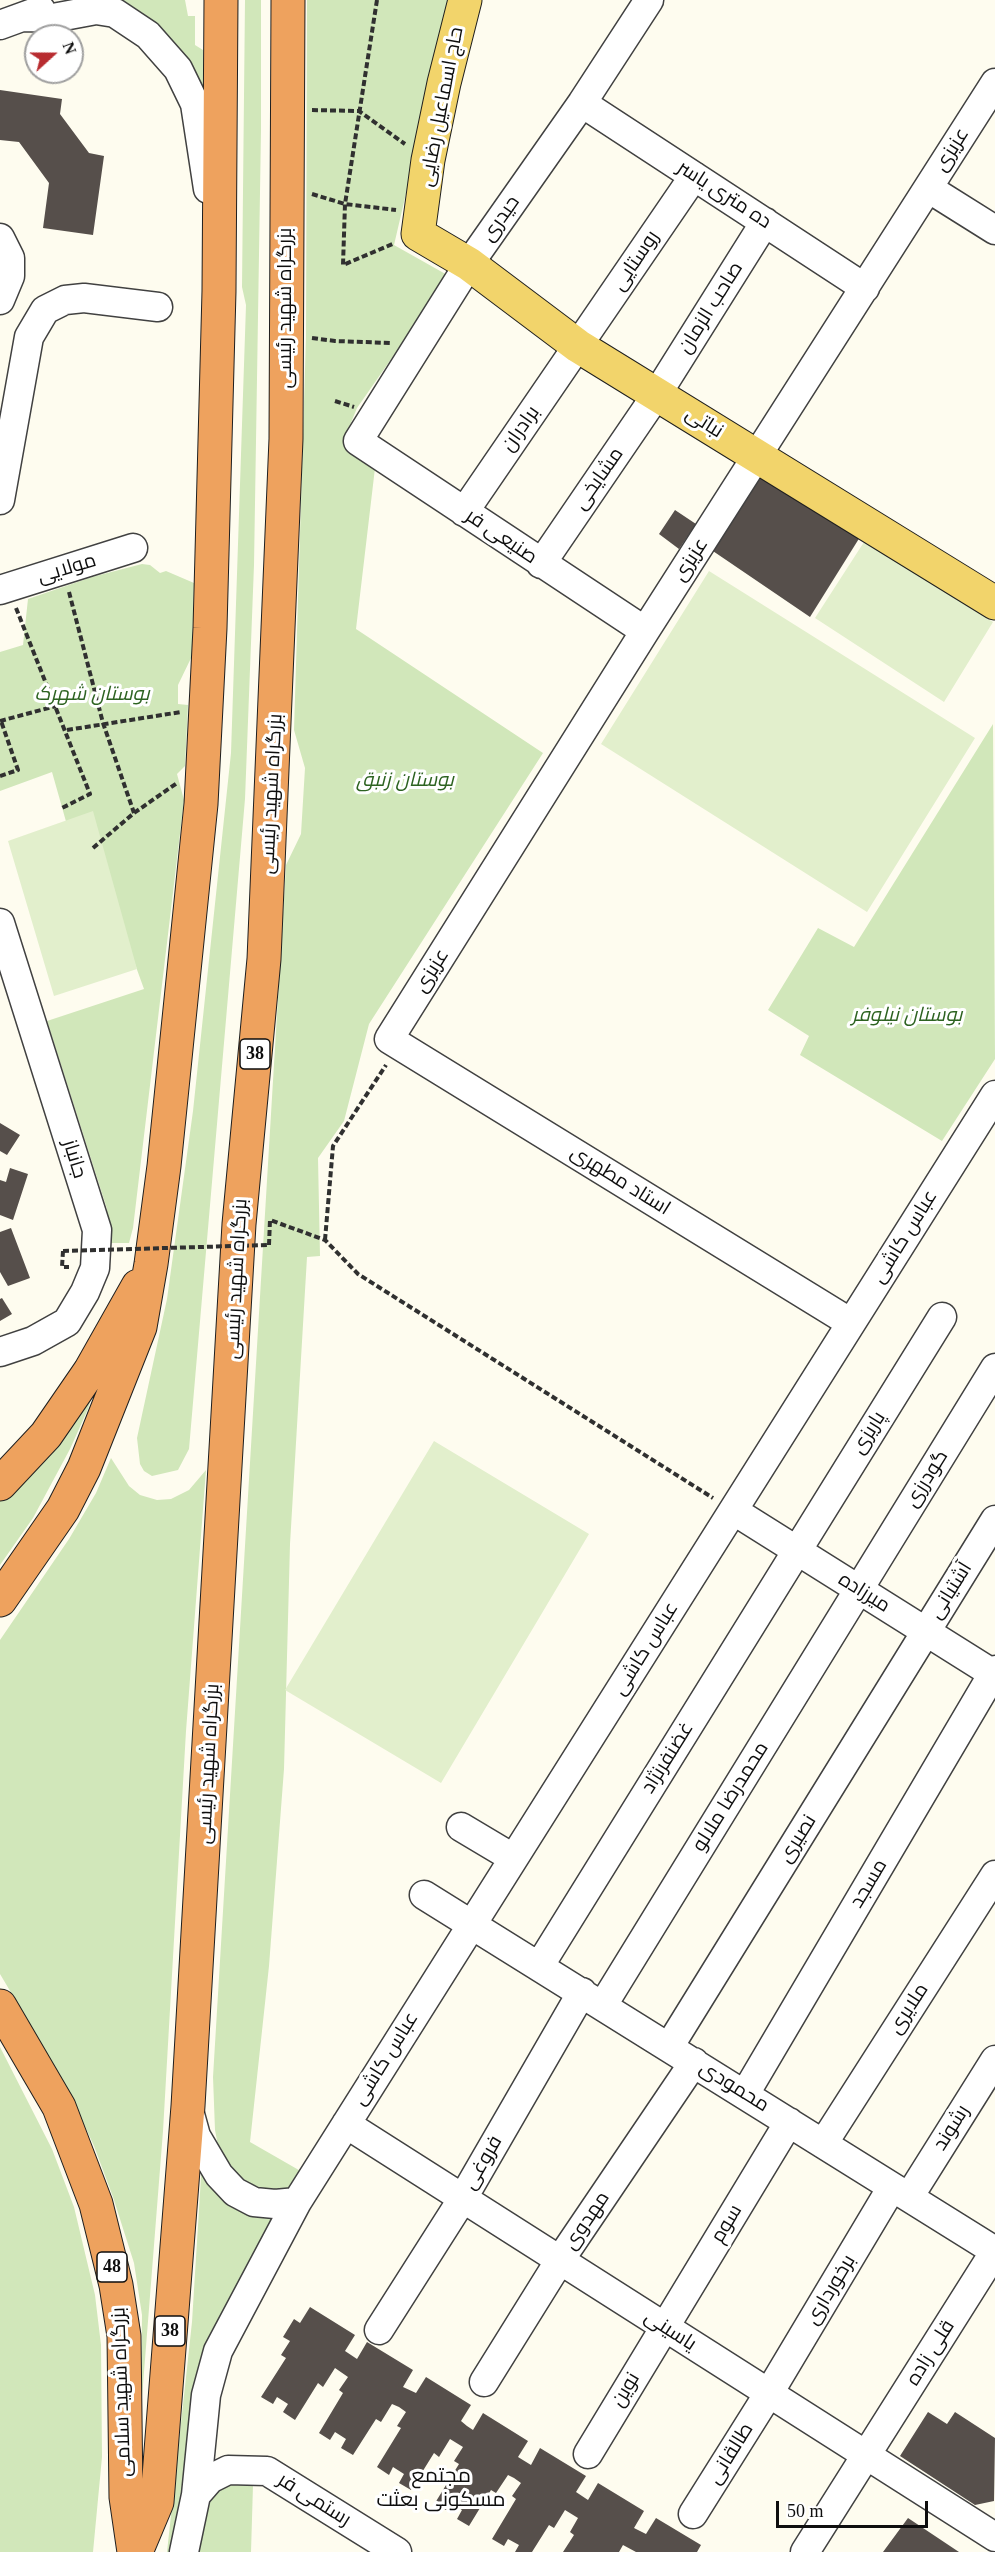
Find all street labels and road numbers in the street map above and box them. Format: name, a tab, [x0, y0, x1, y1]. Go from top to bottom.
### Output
street label: حاج اسماعیل رضایی	[415, 25, 469, 189]
street label: عزیزی	[929, 124, 975, 176]
street label: ده متری یاسر	[672, 156, 776, 234]
street label: حیدری	[477, 191, 525, 247]
street label: روستایی	[607, 226, 665, 296]
street label: بزرگراه شهید رئیسی	[274, 228, 298, 388]
street label: صاحب الزمان	[673, 258, 749, 358]
street label: برادران	[497, 401, 545, 457]
street label: نباتی	[681, 402, 727, 444]
street label: مشایخی	[569, 443, 629, 515]
street label: صنیعی فر	[460, 504, 542, 570]
street label: عزیزی	[668, 534, 714, 586]
street label: مولايی	[35, 549, 99, 589]
street label: بزرگراه شهید رئیسی	[256, 713, 288, 875]
street label: عزیزی	[409, 945, 455, 997]
road number: 38	[240, 1039, 270, 1069]
street label: جانباز	[57, 1137, 91, 1181]
street label: استاد مطهری	[566, 1141, 674, 1221]
street label: عباس کاشی	[867, 1186, 943, 1288]
street label: بزرگراه شهید رئیسی	[221, 1198, 253, 1360]
street label: پاریزی	[847, 1407, 891, 1459]
street label: گودرزی	[900, 1446, 954, 1512]
street label: آشتیانی	[924, 1558, 978, 1624]
street label: میرزاده	[834, 1568, 894, 1618]
street label: عباس کاشی	[608, 1598, 684, 1700]
street label: بزرگراه شهید رئیسی	[193, 1683, 225, 1845]
street label: غضنفرنژاد	[637, 1718, 699, 1798]
street label: محمدرضا ملالو	[688, 1738, 774, 1856]
street label: نصیری	[774, 1811, 822, 1867]
street label: مسجد	[845, 1855, 893, 1913]
street label: ملایری	[884, 1979, 934, 2039]
street label: عباس کاشی	[348, 2008, 424, 2110]
street label: محمودی	[695, 2056, 773, 2118]
street label: رشوند	[929, 2101, 975, 2155]
street label: فروغی	[458, 2132, 508, 2194]
street label: مهدوی	[559, 2187, 615, 2255]
street label: سوم	[706, 2200, 748, 2248]
street label: برخورداری	[801, 2251, 861, 2329]
road number: 48	[97, 2252, 127, 2282]
street label: یاسینی	[639, 2305, 701, 2357]
street label: بزرگراه شهید سلامی	[107, 2307, 137, 2477]
road number: 38	[155, 2316, 185, 2346]
street label: قلی زاده	[901, 2316, 961, 2390]
street label: نوین	[606, 2368, 646, 2412]
street label: طالقانی	[703, 2419, 759, 2489]
street label: رستمی فر	[273, 2468, 355, 2532]

